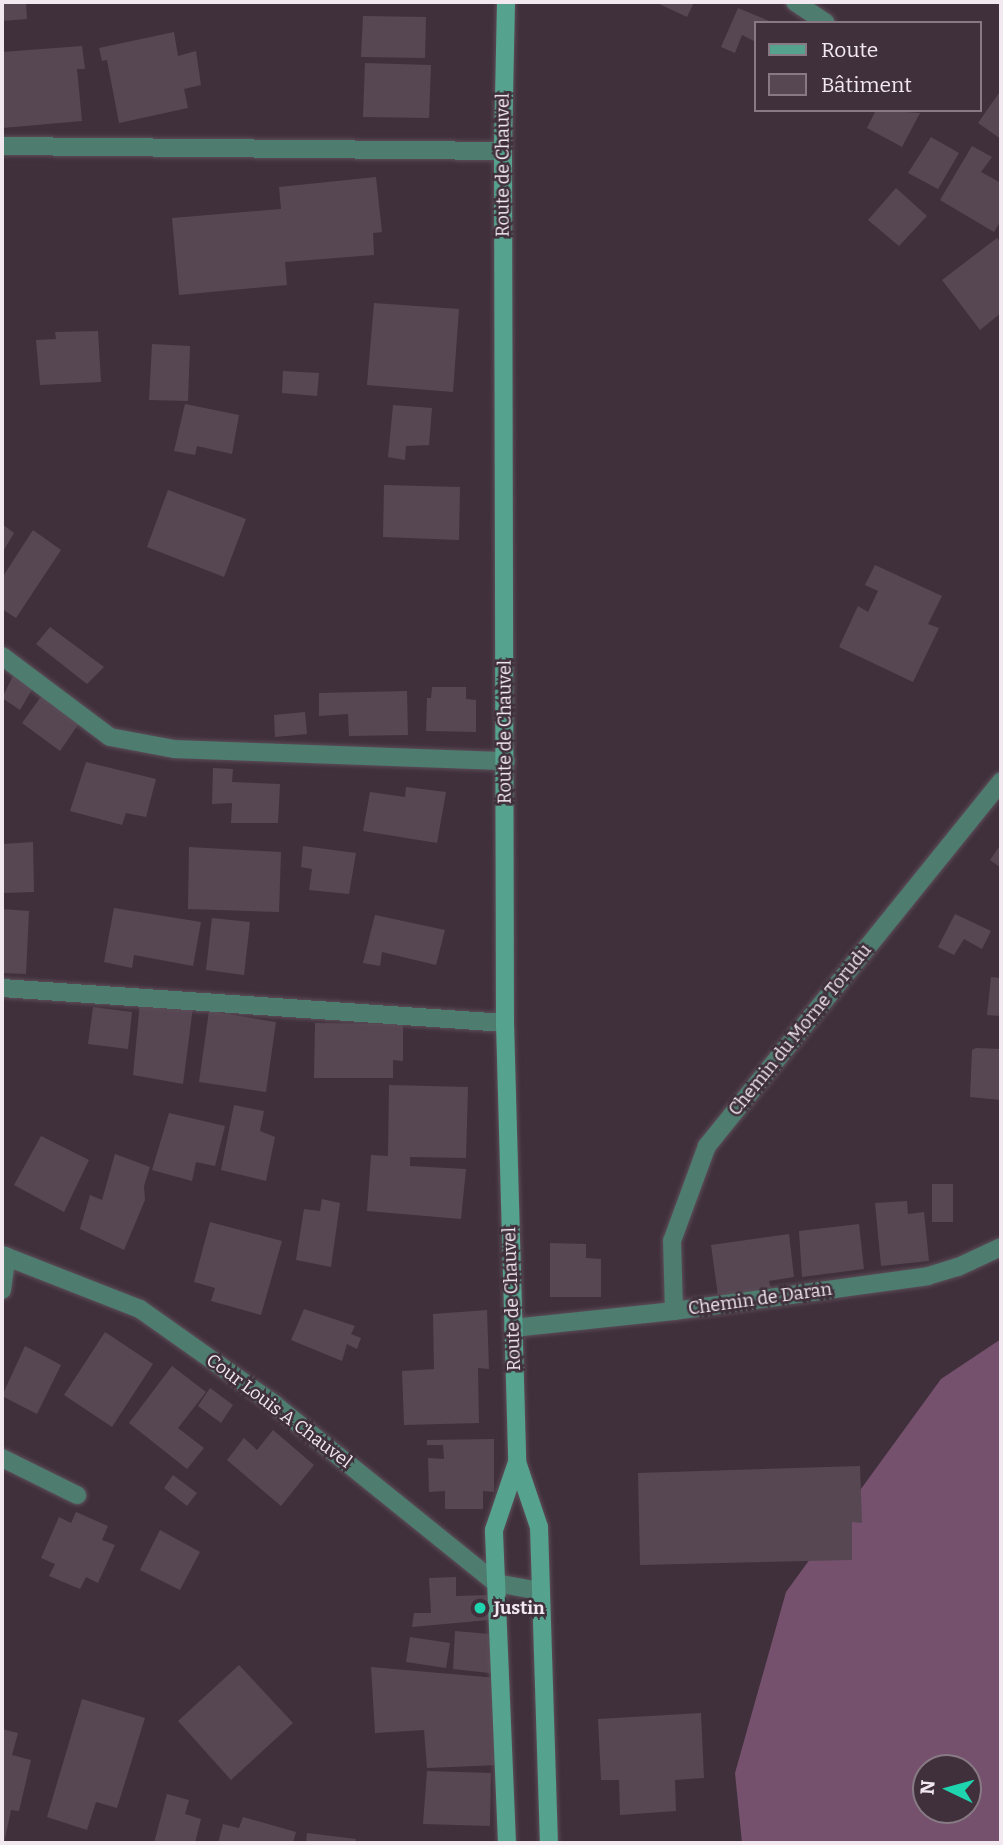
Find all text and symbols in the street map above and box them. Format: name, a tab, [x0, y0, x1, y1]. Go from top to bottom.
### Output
legend	[754, 21, 982, 112]
text: Route	[821, 37, 878, 63]
text: Bâtiment	[821, 72, 912, 98]
street label: Route de Chauvel	[492, 93, 514, 237]
street label: Route de Chauvel	[494, 660, 516, 804]
street label: Chemin du Morne Torudu	[724, 940, 876, 1120]
street label: Route de Chauvel	[499, 1227, 525, 1371]
street label: Chemin de Daran	[687, 1278, 833, 1320]
street label: Cour Louis A Chauvel	[202, 1349, 356, 1473]
place label: Justin	[494, 1597, 545, 1619]
marker: Justin	[472, 1600, 488, 1616]
north arrow	[912, 1754, 982, 1824]
text: N	[915, 1779, 940, 1796]

